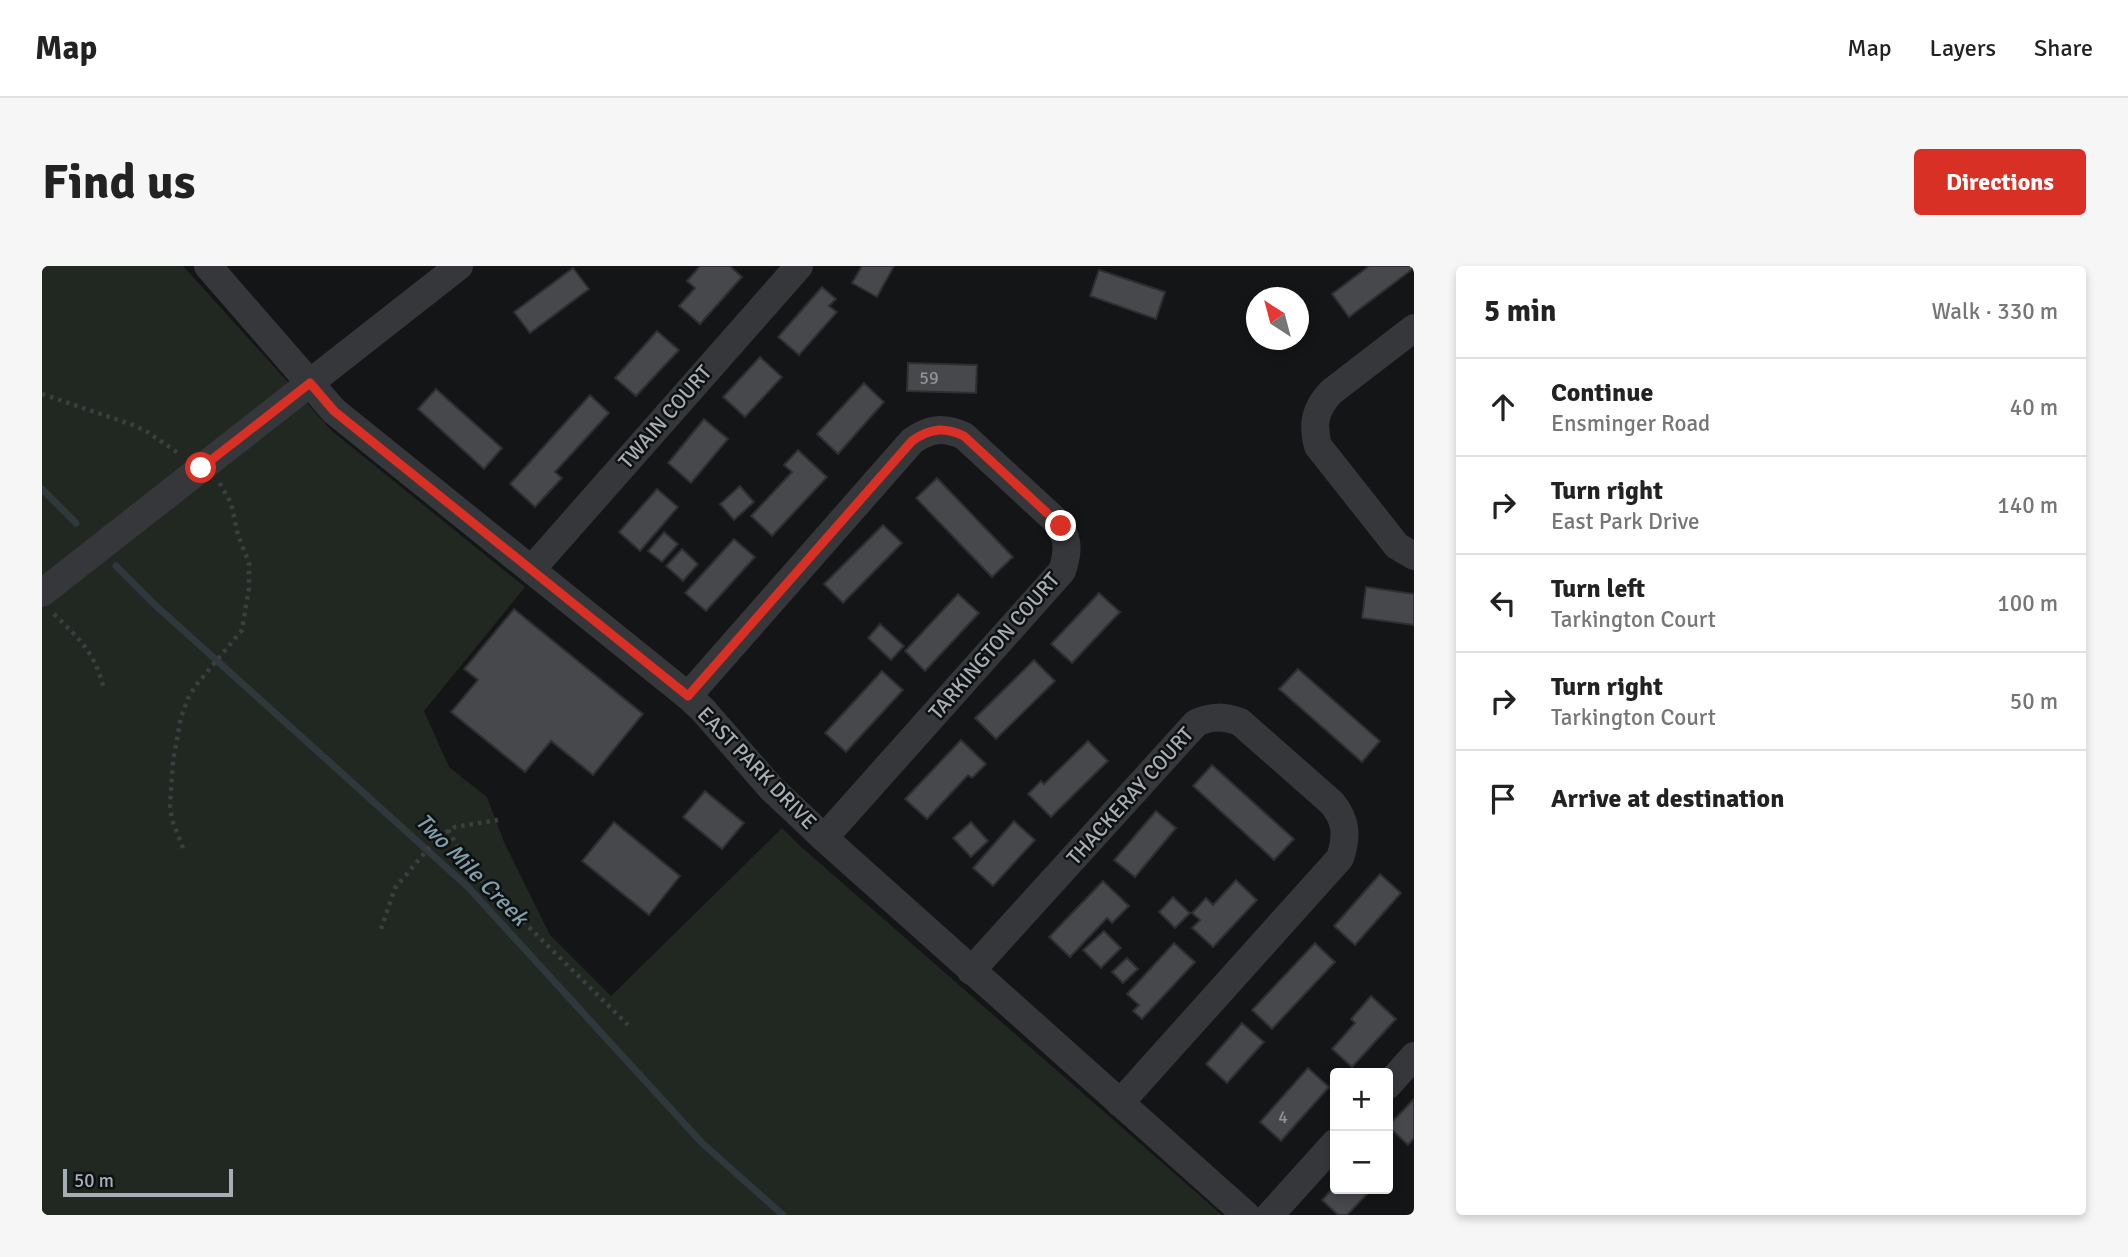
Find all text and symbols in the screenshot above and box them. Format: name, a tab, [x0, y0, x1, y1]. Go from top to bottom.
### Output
text: Map	[35, 28, 97, 69]
text: Map	[1847, 33, 1892, 63]
text: Layers	[1930, 33, 1996, 63]
text: Share	[2034, 33, 2093, 63]
button: Directions	[1914, 149, 2086, 215]
text: Find us	[42, 152, 195, 212]
north arrow	[1246, 287, 1309, 350]
text: 5 min	[1484, 293, 1556, 330]
text: Walk · 330 m	[1932, 297, 2058, 326]
street label: TWAIN COURT	[613, 359, 717, 474]
house number: 59	[919, 367, 939, 389]
text: Continue	[1551, 377, 1653, 409]
icon: ahead	[1484, 388, 1522, 426]
text: 40 m	[2010, 393, 2058, 422]
text: Ensminger Road	[1551, 409, 1710, 438]
route start	[185, 452, 216, 483]
text: Turn right	[1551, 475, 1663, 507]
icon: right	[1484, 486, 1522, 524]
text: 140 m	[1997, 491, 2058, 520]
text: East Park Drive	[1551, 507, 1699, 536]
route end	[1045, 510, 1076, 541]
street label: TARKINGTON COURT	[923, 567, 1065, 725]
text: Turn left	[1551, 573, 1645, 605]
icon: left	[1484, 584, 1522, 622]
text: 100 m	[1997, 589, 2058, 618]
text: Tarkington Court	[1551, 605, 1716, 634]
text: Turn right	[1551, 671, 1663, 703]
icon: right	[1484, 682, 1522, 720]
text: 50 m	[2010, 687, 2058, 716]
street label: EAST PARK DRIVE	[692, 701, 822, 835]
text: Tarkington Court	[1551, 703, 1716, 732]
street label: THACKERAY COURT	[1061, 721, 1199, 870]
icon: arrive	[1484, 780, 1522, 818]
text: Arrive at destination	[1551, 783, 1784, 815]
water label: Two Mile Creek	[409, 807, 536, 933]
map controls	[1330, 1068, 1393, 1194]
button: +	[1330, 1068, 1393, 1131]
house number: 4	[1278, 1106, 1288, 1128]
button: −	[1330, 1131, 1393, 1194]
scale bar	[63, 1166, 233, 1198]
text: 50 m	[74, 1169, 114, 1193]

